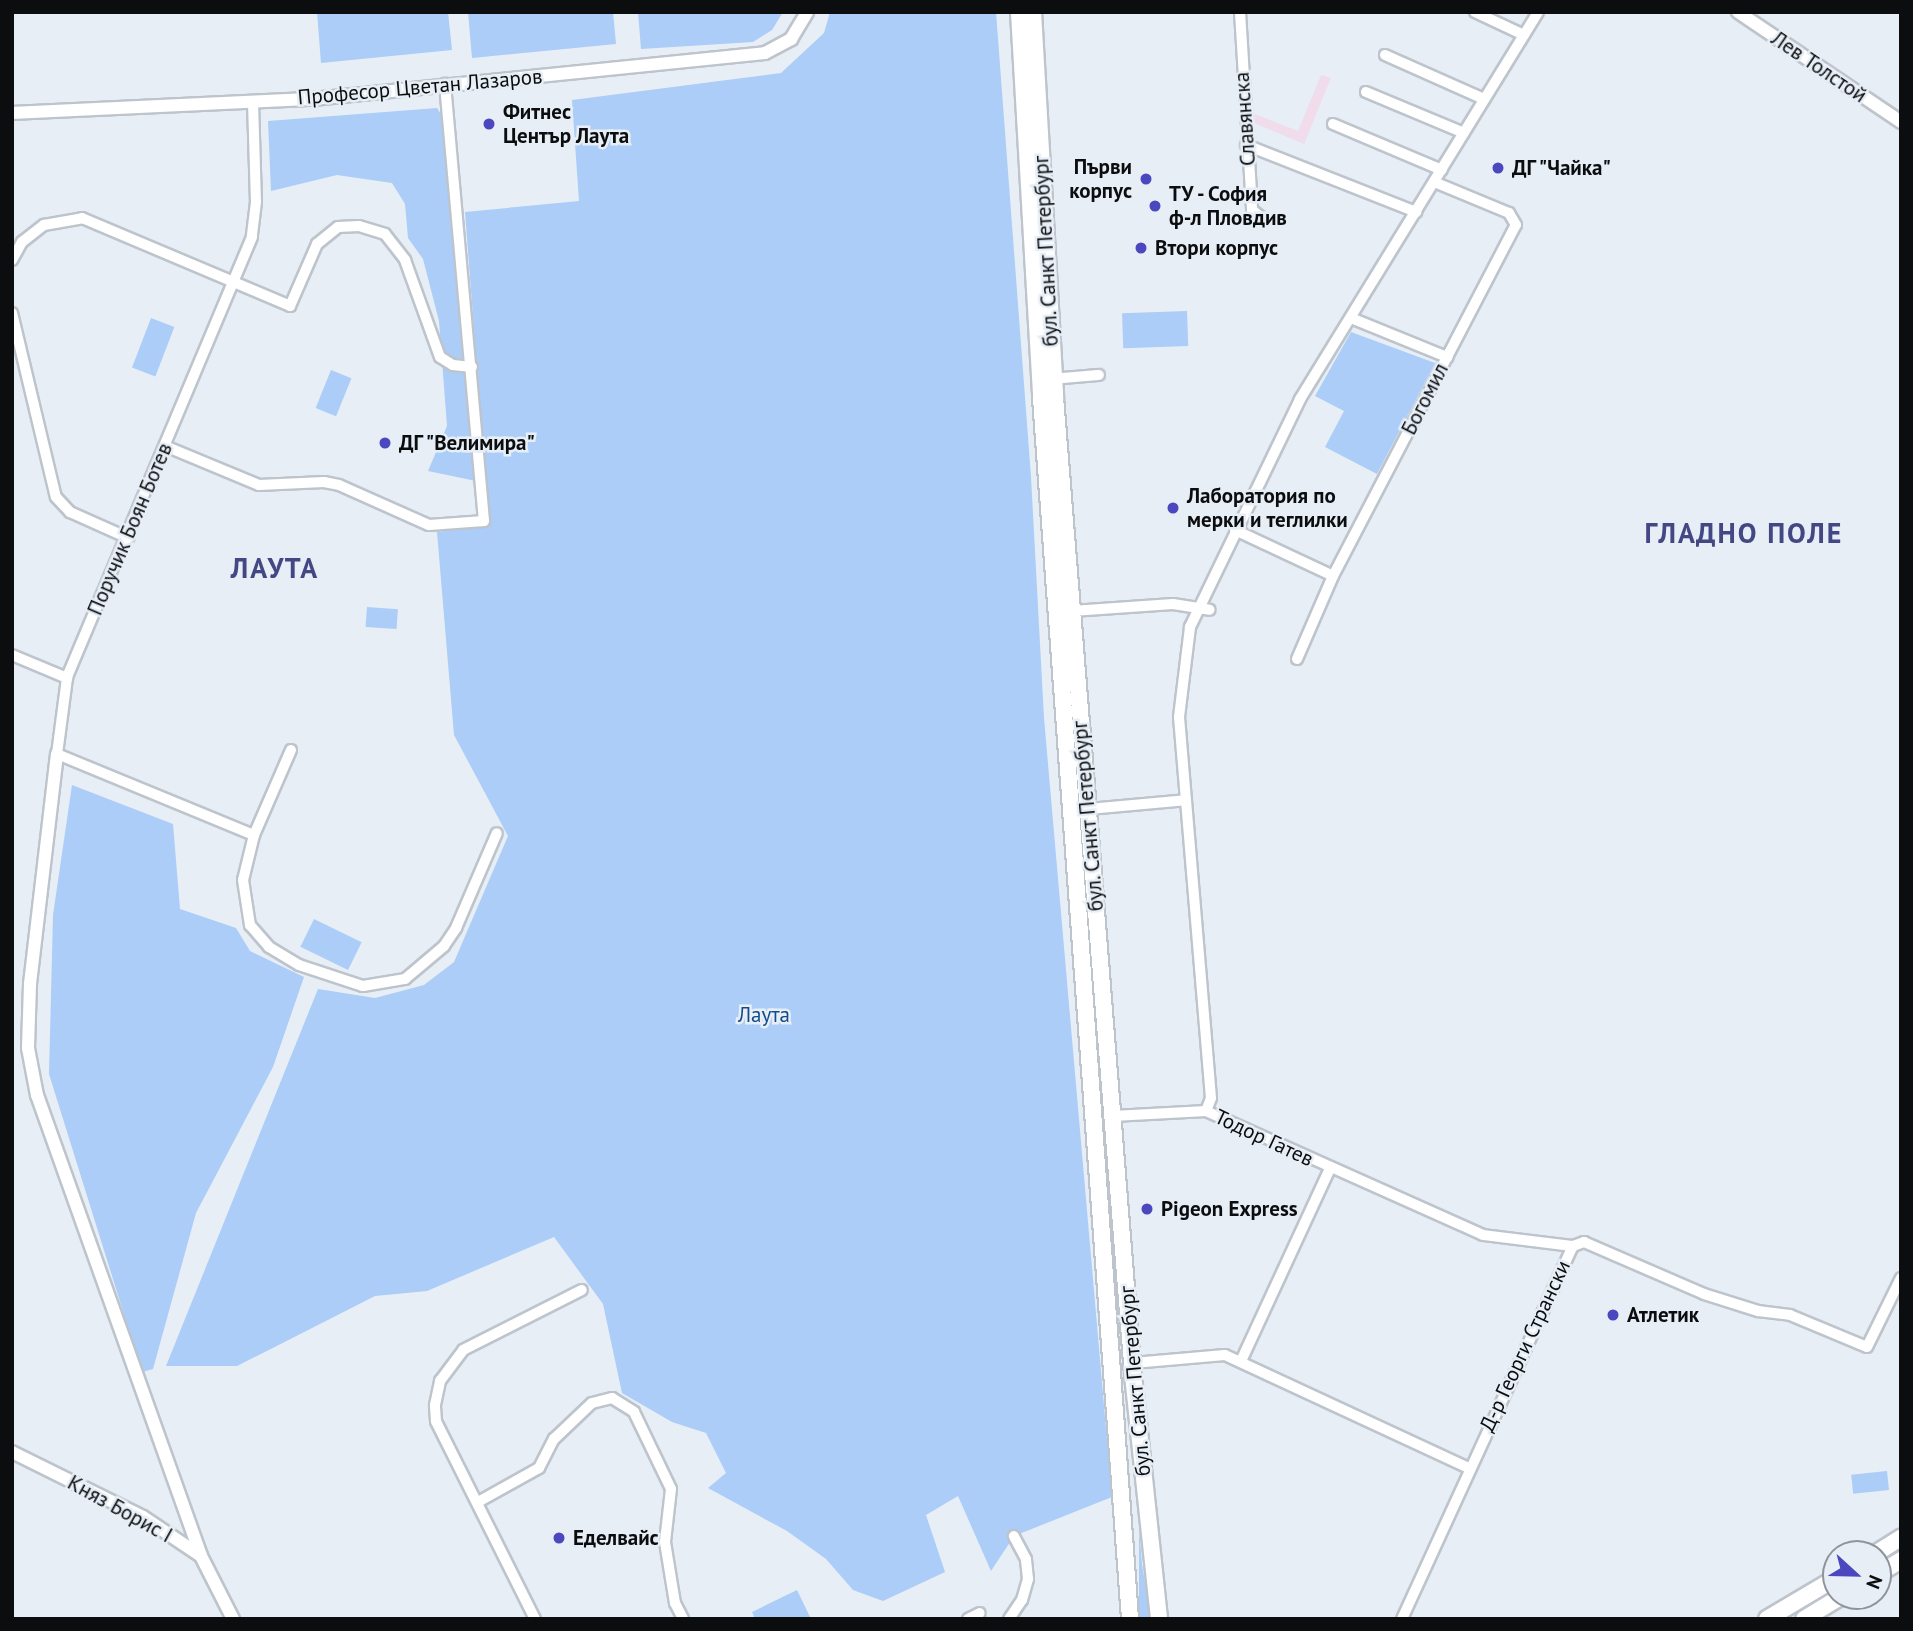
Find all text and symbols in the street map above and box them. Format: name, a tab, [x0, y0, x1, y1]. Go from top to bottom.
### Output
street label: Лев Толстой	[1766, 26, 1872, 108]
street label: Професор Цветан Лазаров	[296, 64, 544, 110]
street label: Славянска	[1229, 71, 1261, 167]
place label: Фитнес Център Лаута	[503, 99, 629, 149]
marker: Фитнес Център Лаута	[481, 116, 497, 132]
street label: бул. Санкт Петербург	[1028, 154, 1064, 348]
place label: Първи корпус	[1069, 154, 1132, 204]
place label: ДГ "Чайка"	[1512, 155, 1614, 181]
marker: ДГ "Чайка"	[1490, 160, 1506, 176]
marker: Първи корпус	[1138, 171, 1154, 187]
place label: ТУ - София ф-л Пловдив	[1169, 181, 1287, 231]
marker: ТУ - София ф-л Пловдив	[1147, 198, 1163, 214]
place label: Втори корпус	[1155, 235, 1278, 261]
marker: Втори корпус	[1133, 240, 1149, 256]
street label: Богомил	[1396, 359, 1454, 439]
place label: ДГ "Велимира"	[399, 430, 538, 456]
marker: ДГ "Велимира"	[377, 435, 393, 451]
street label: Поручик Боян Ботев	[82, 439, 178, 619]
place label: Лаборатория по мерки и теглилки	[1187, 483, 1348, 533]
marker: Лаборатория по мерки и теглилки	[1165, 500, 1181, 516]
district label: ГЛАДНО ПОЛЕ	[1646, 516, 1842, 550]
district label: ЛАУТА	[231, 551, 319, 585]
street label: бул. Санкт Петербург	[1067, 719, 1109, 913]
park label: Лаута	[738, 1002, 790, 1028]
street label: Тодор Гатев	[1211, 1104, 1317, 1172]
place label: Pigeon Express	[1161, 1196, 1298, 1222]
marker: Pigeon Express	[1139, 1201, 1155, 1217]
street label: Д-р Георги Странски	[1474, 1256, 1576, 1436]
street label: бул. Санкт Петербург	[1114, 1284, 1156, 1478]
place label: Атлетик	[1627, 1302, 1699, 1328]
marker: Атлетик	[1605, 1307, 1621, 1323]
street label: Княз Борис I	[63, 1470, 177, 1548]
place label: Еделвайс	[573, 1525, 659, 1551]
marker: Еделвайс	[551, 1530, 567, 1546]
north arrow	[1822, 1540, 1892, 1610]
text: N	[1861, 1572, 1888, 1592]

